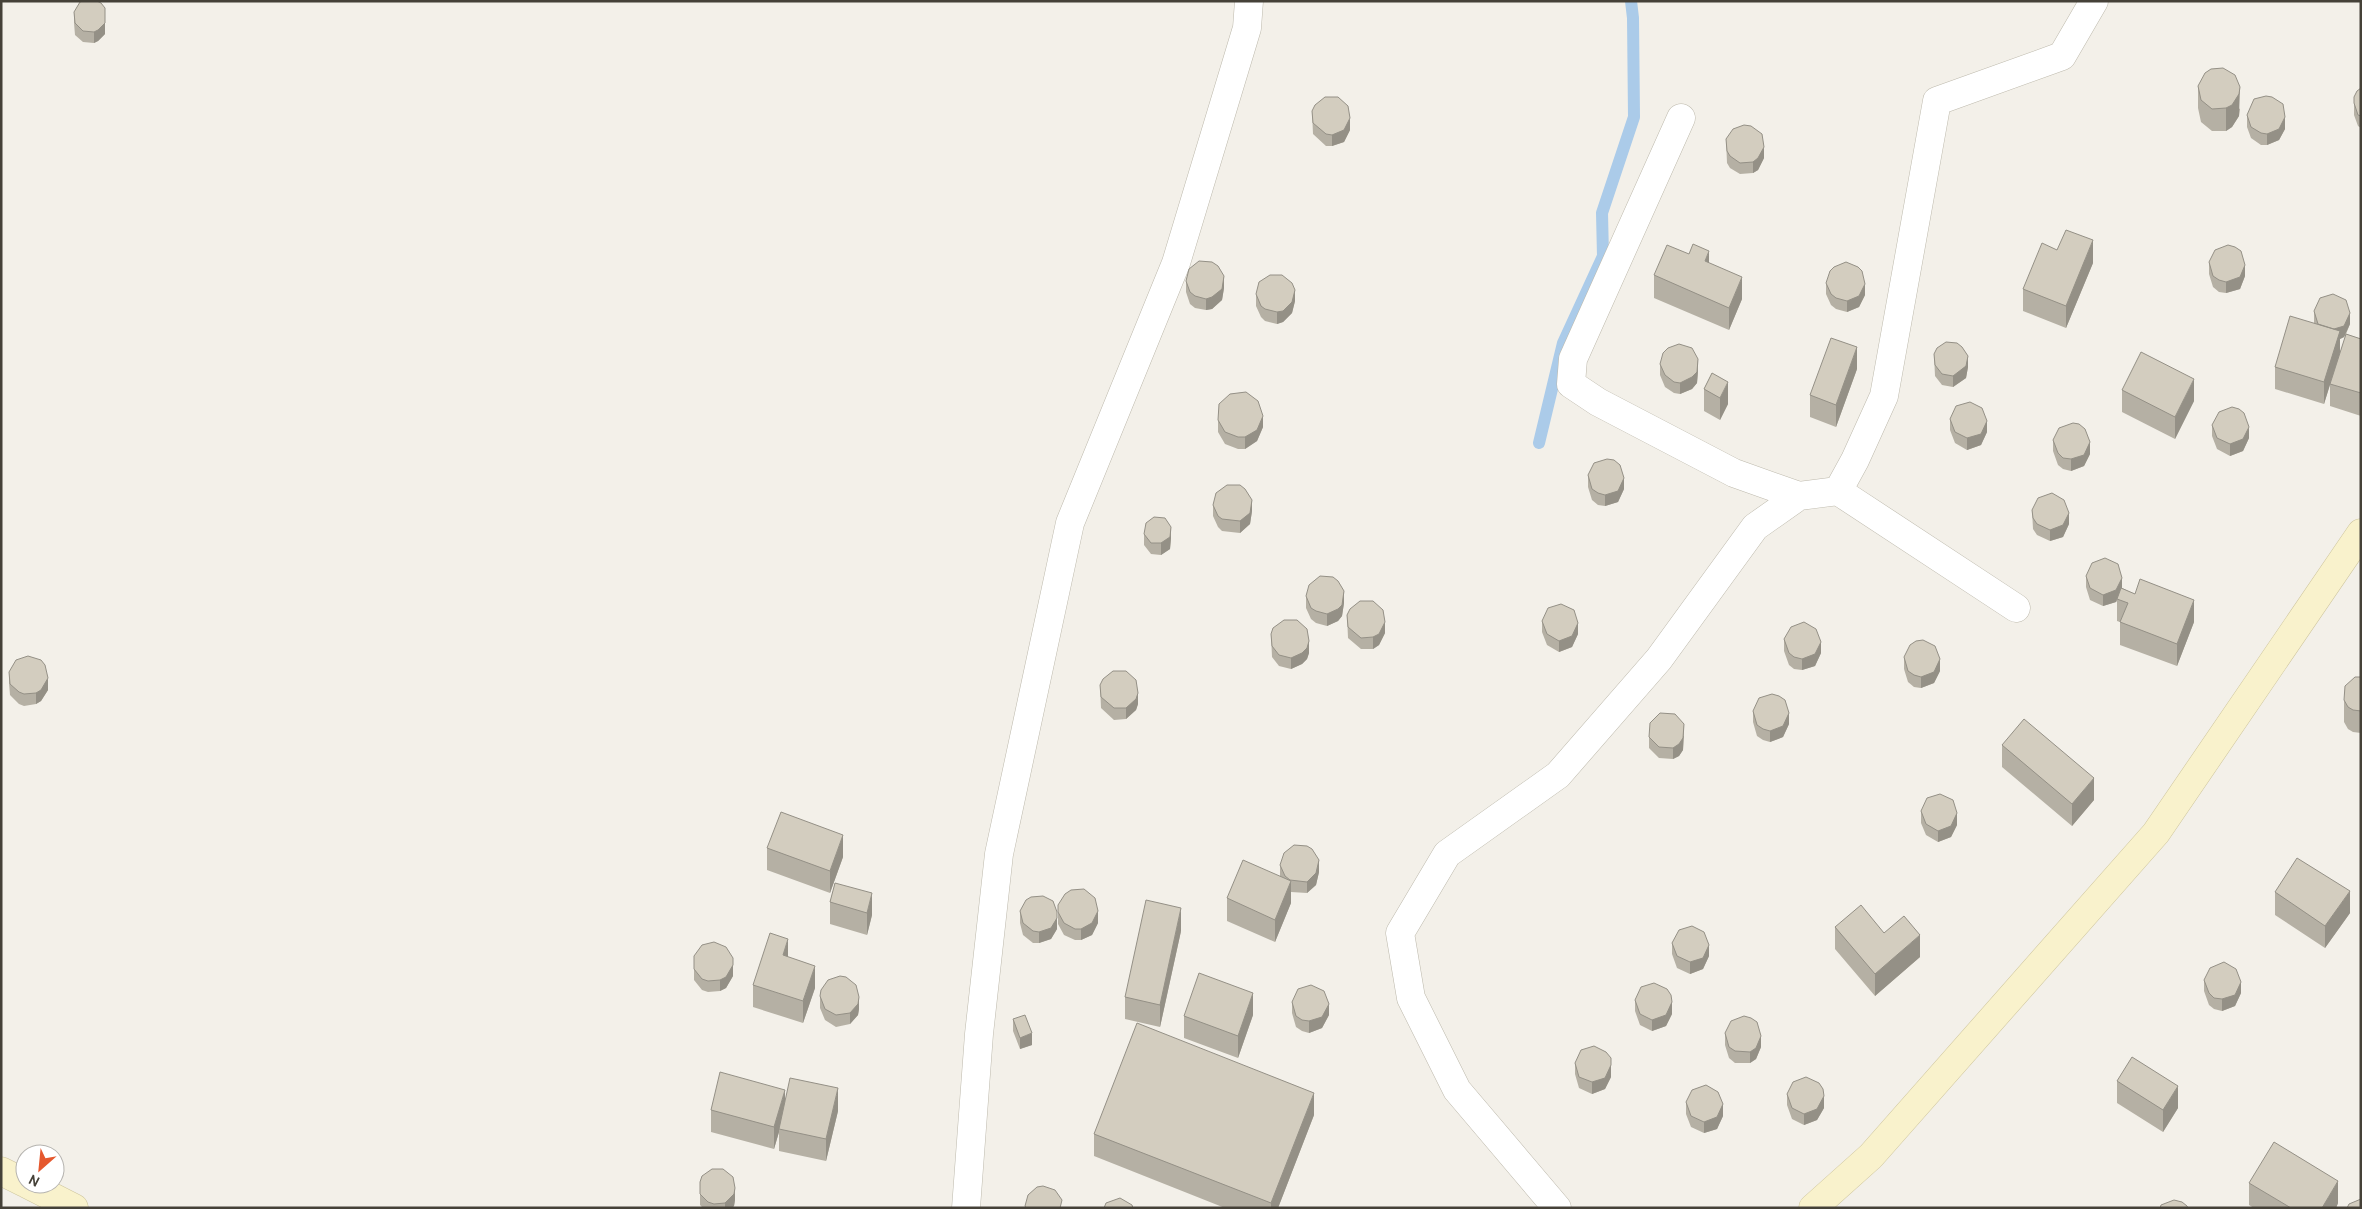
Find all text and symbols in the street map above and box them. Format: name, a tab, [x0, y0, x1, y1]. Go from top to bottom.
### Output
north arrow	[15, 1144, 65, 1194]
text: N	[26, 1170, 43, 1191]

